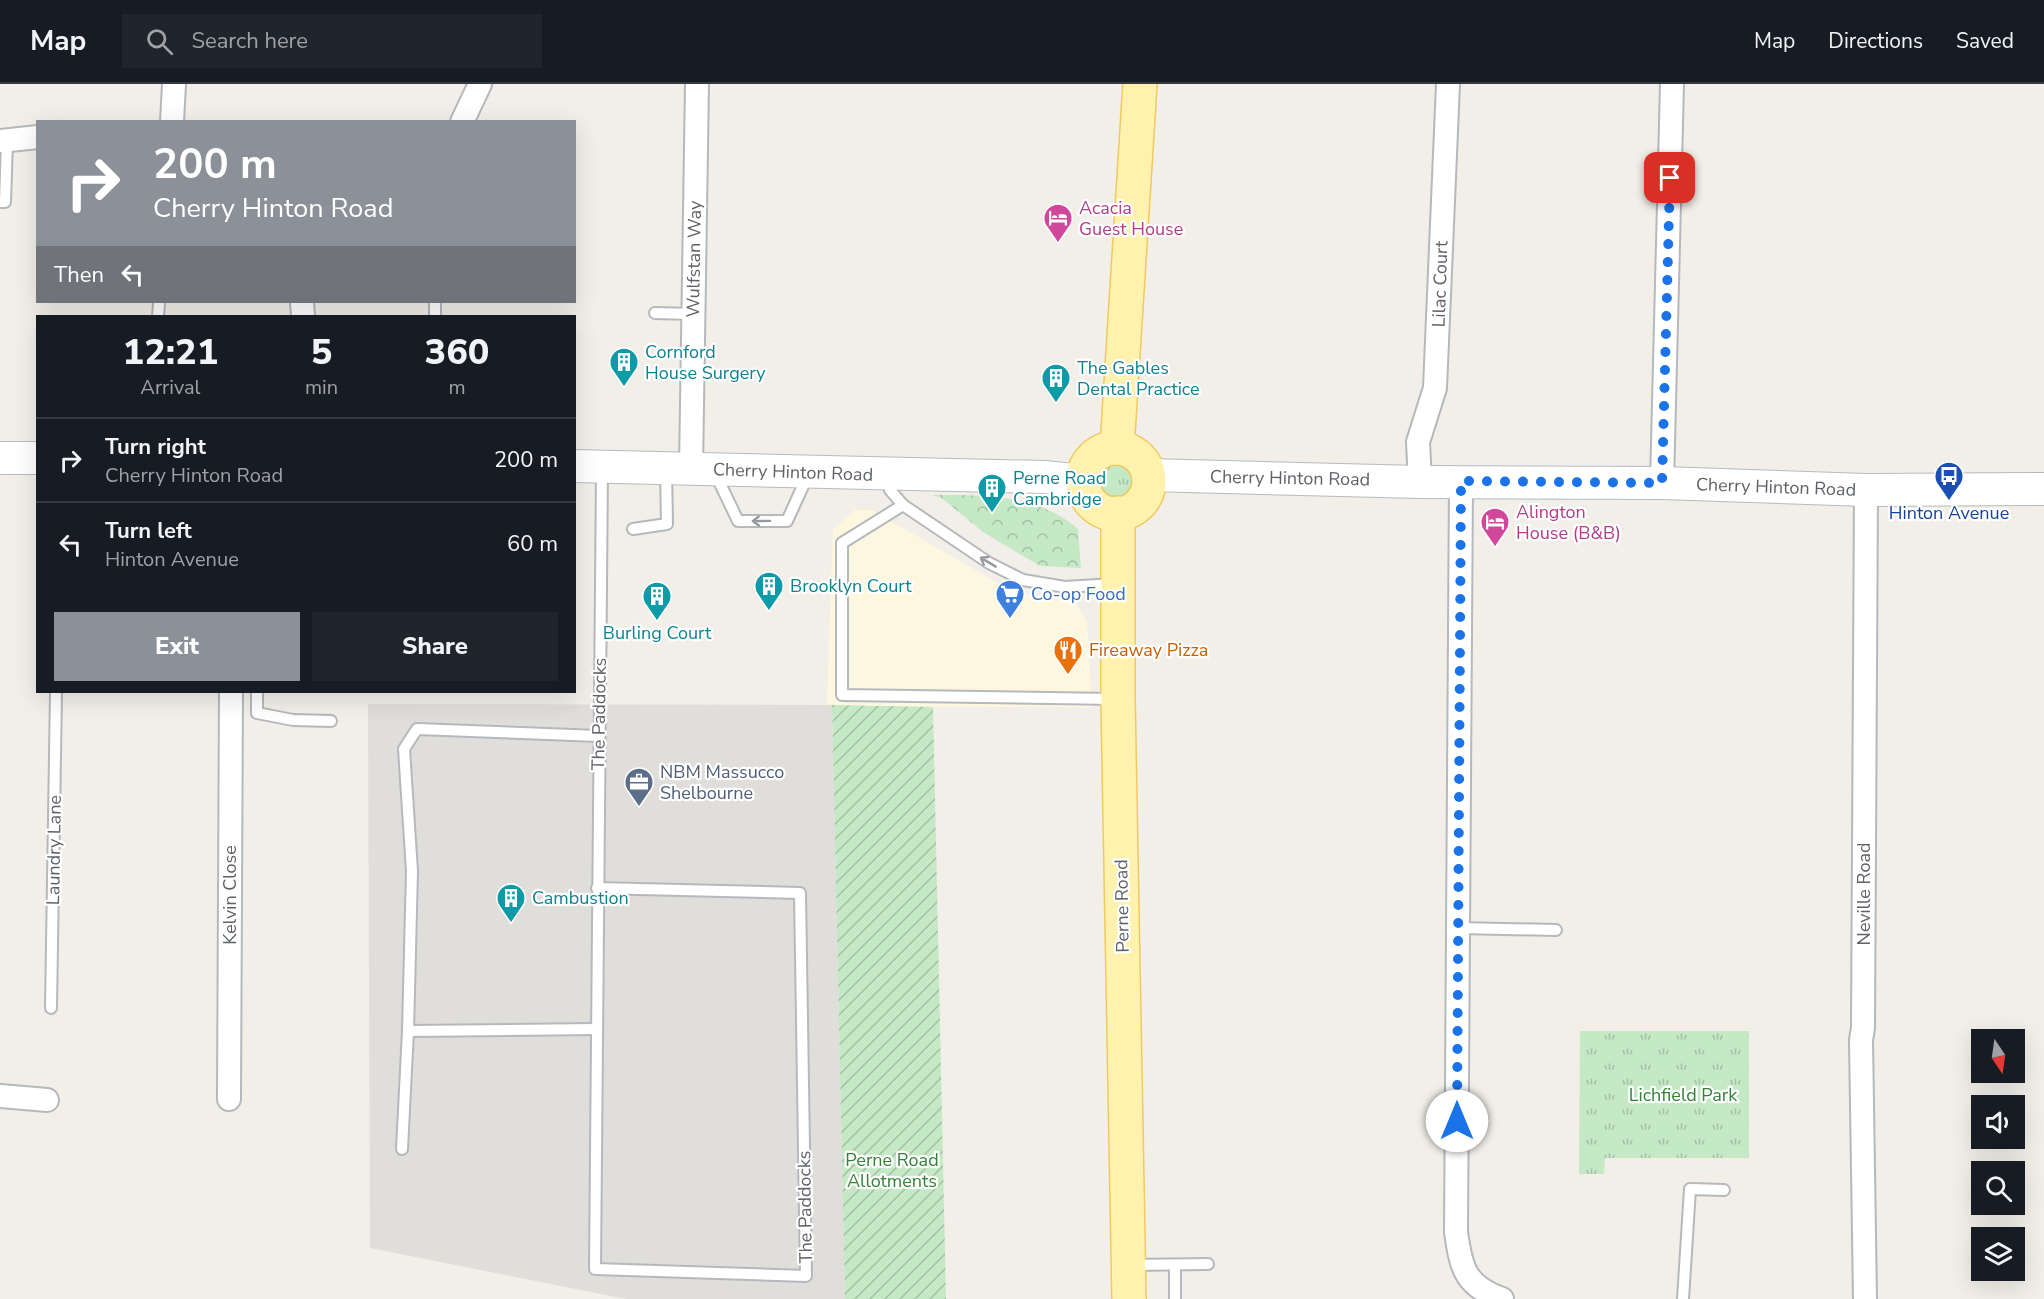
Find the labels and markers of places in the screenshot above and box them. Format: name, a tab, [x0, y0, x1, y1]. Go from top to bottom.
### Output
pin	[1644, 152, 1695, 203]
place label: Acacia Guest House	[1079, 196, 1183, 241]
hotel icon: Acacia Guest House	[1042, 202, 1074, 244]
place label: Cornford House Surgery	[645, 340, 766, 385]
building icon: Cornford House Surgery	[608, 346, 640, 388]
place label: The Gables Dental Practice	[1077, 356, 1200, 401]
building icon: The Gables Dental Practice	[1040, 362, 1072, 404]
bus stop icon: Hinton Avenue	[1933, 460, 1965, 502]
place label: Perne Road Cambridge	[1013, 466, 1106, 511]
building icon: Perne Road Cambridge	[976, 472, 1008, 514]
place label: Alington House (B&B)	[1516, 500, 1621, 545]
place label: Hinton Avenue	[1889, 501, 2009, 525]
hotel icon: Alington House (B&B)	[1479, 506, 1511, 548]
building icon: Brooklyn Court	[753, 570, 785, 612]
place label: Brooklyn Court	[790, 574, 912, 598]
supermarket icon: Co-op Food	[994, 578, 1026, 620]
building icon: Burling Court	[641, 580, 673, 622]
place label: Co-op Food	[1031, 582, 1126, 606]
place label: Burling Court	[603, 621, 712, 645]
restaurant icon: Fireaway Pizza	[1052, 634, 1084, 676]
place label: Fireaway Pizza	[1089, 638, 1208, 662]
place label: NBM Massucco Shelbourne	[660, 760, 784, 805]
office icon: NBM Massucco Shelbourne	[623, 766, 655, 808]
building icon: Cambustion	[495, 882, 527, 924]
place label: Cambustion	[532, 886, 629, 910]

